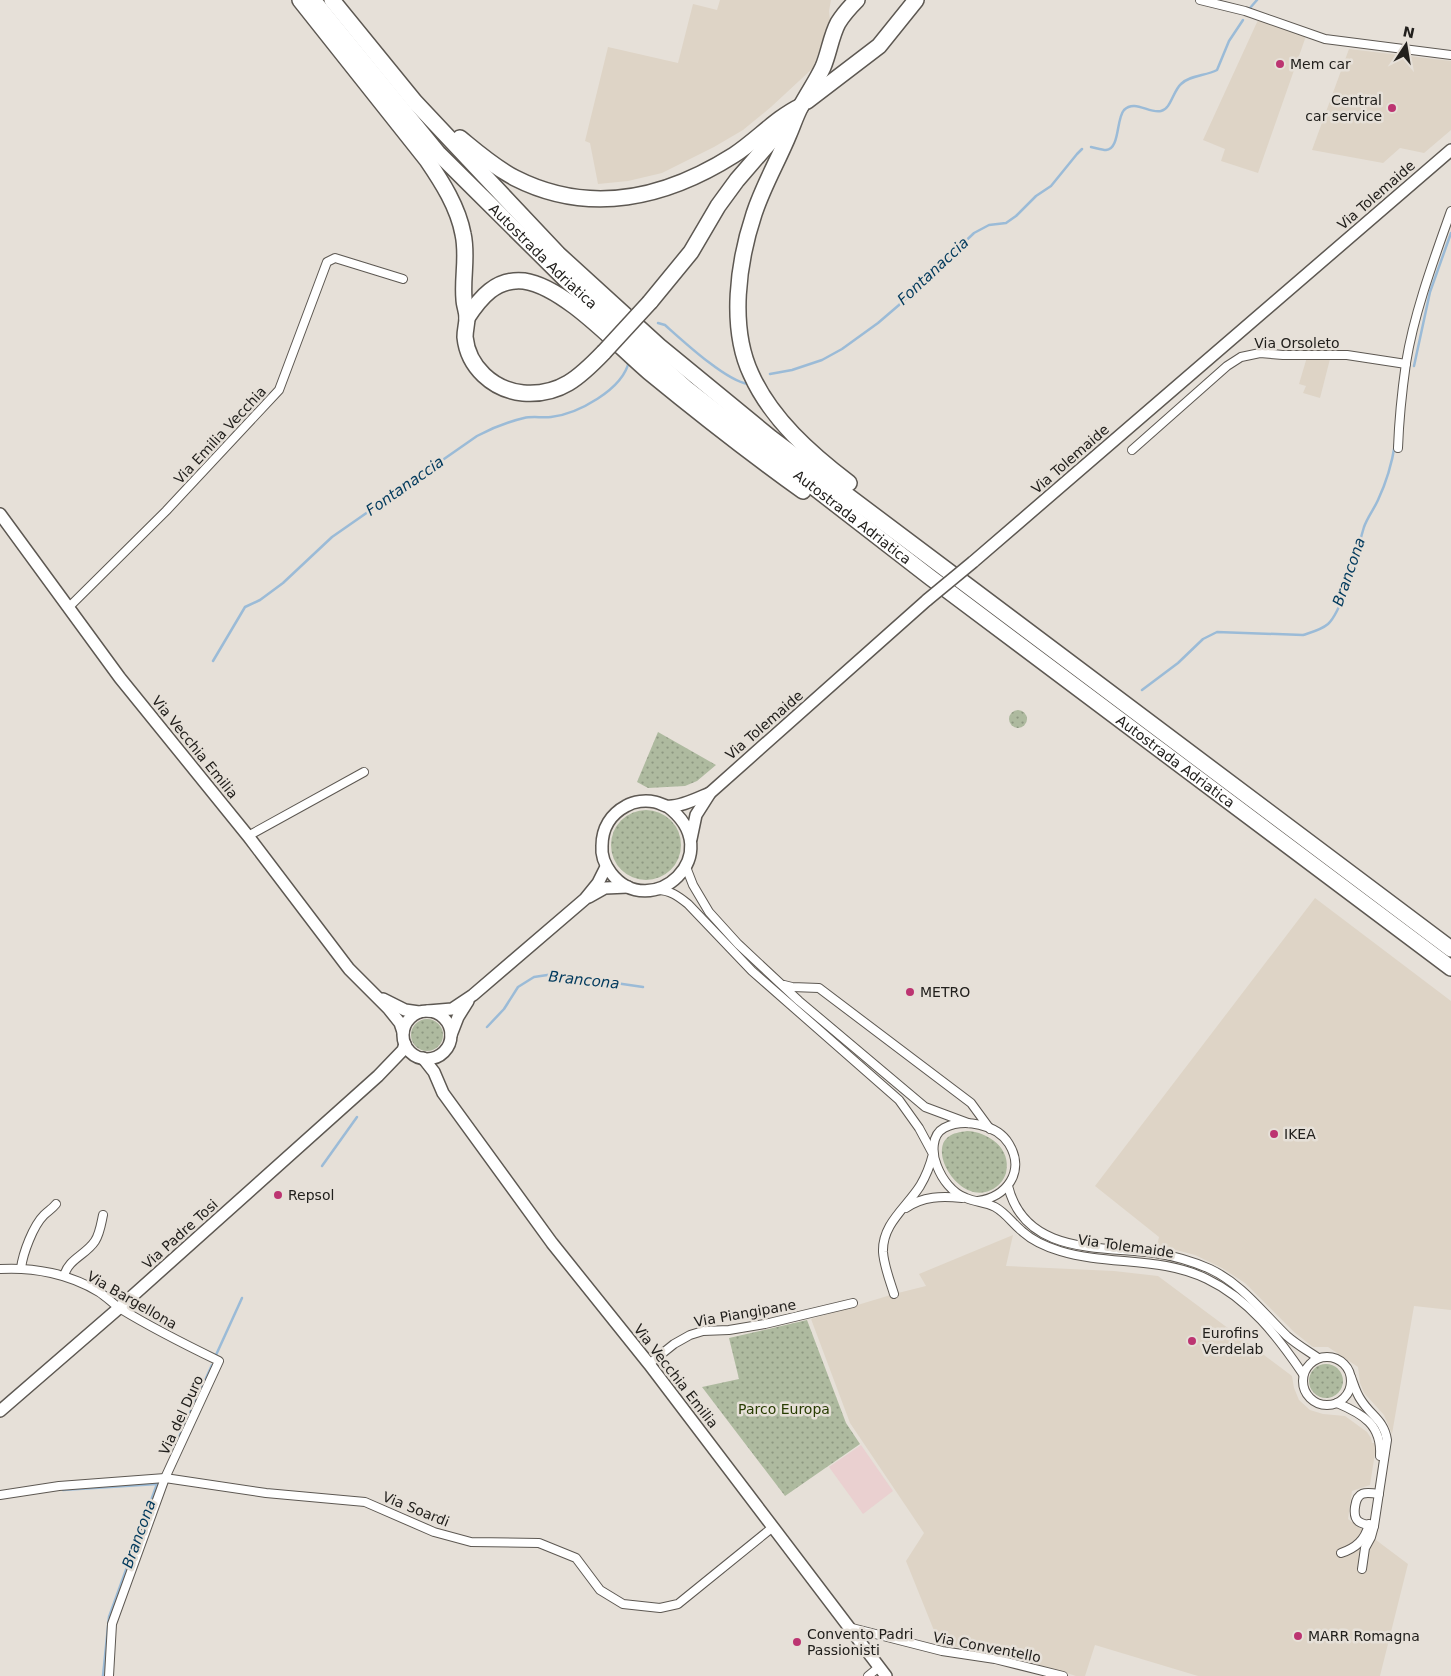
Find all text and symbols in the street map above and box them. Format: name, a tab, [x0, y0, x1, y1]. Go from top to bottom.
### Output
north arrow	[1381, 20, 1431, 70]
text: N	[1401, 23, 1416, 41]
place label: Mem car	[1290, 56, 1351, 72]
marker: Mem car	[1274, 58, 1286, 70]
place label: Central car service	[1305, 92, 1382, 124]
marker: Central car service	[1386, 102, 1398, 114]
street label: Via Tolemaide	[1334, 157, 1418, 233]
street label: Autostrada Adriatica	[486, 201, 600, 312]
water label: Fontanaccia	[894, 233, 972, 309]
street label: Via Orsoleto	[1254, 335, 1340, 351]
street label: Via Emilia Vecchia	[171, 383, 269, 487]
street label: Via Tolemaide	[1028, 421, 1112, 497]
water label: Fontanaccia	[363, 453, 447, 519]
street label: Autostrada Adriatica	[791, 467, 914, 567]
water label: Brancona	[1329, 535, 1369, 609]
street label: Via Tolemaide	[722, 687, 806, 763]
street label: Via Vecchia Emilia	[149, 693, 241, 801]
street label: Autostrada Adriatica	[1113, 712, 1238, 811]
water label: Brancona	[548, 967, 620, 993]
place label: METRO	[920, 984, 970, 1000]
marker: METRO	[904, 986, 916, 998]
place label: IKEA	[1284, 1126, 1316, 1142]
marker: IKEA	[1268, 1128, 1280, 1140]
place label: Repsol	[288, 1187, 334, 1203]
marker: Repsol	[272, 1189, 284, 1201]
street label: Via Padre Tosi	[139, 1196, 221, 1272]
street label: Via Tolemaide	[1077, 1231, 1175, 1261]
street label: Via Bargellona	[84, 1268, 180, 1332]
street label: Via Piangipane	[693, 1296, 797, 1330]
street label: Via Vecchia Emilia	[631, 1321, 721, 1431]
place label: Eurofins Verdelab	[1202, 1325, 1264, 1357]
marker: Eurofins Verdelab	[1186, 1335, 1198, 1347]
street label: Via del Duro	[156, 1373, 206, 1457]
park label: Parco Europa	[738, 1401, 830, 1417]
street label: Via Soardi	[380, 1488, 452, 1530]
water label: Brancona	[118, 1497, 160, 1571]
place label: Convento Padri Passionisti	[807, 1626, 913, 1658]
place label: MARR Romagna	[1308, 1628, 1420, 1644]
street label: Via Conventello	[932, 1629, 1042, 1665]
marker: MARR Romagna	[1292, 1630, 1304, 1642]
marker: Convento Padri Passionisti	[791, 1636, 803, 1648]

